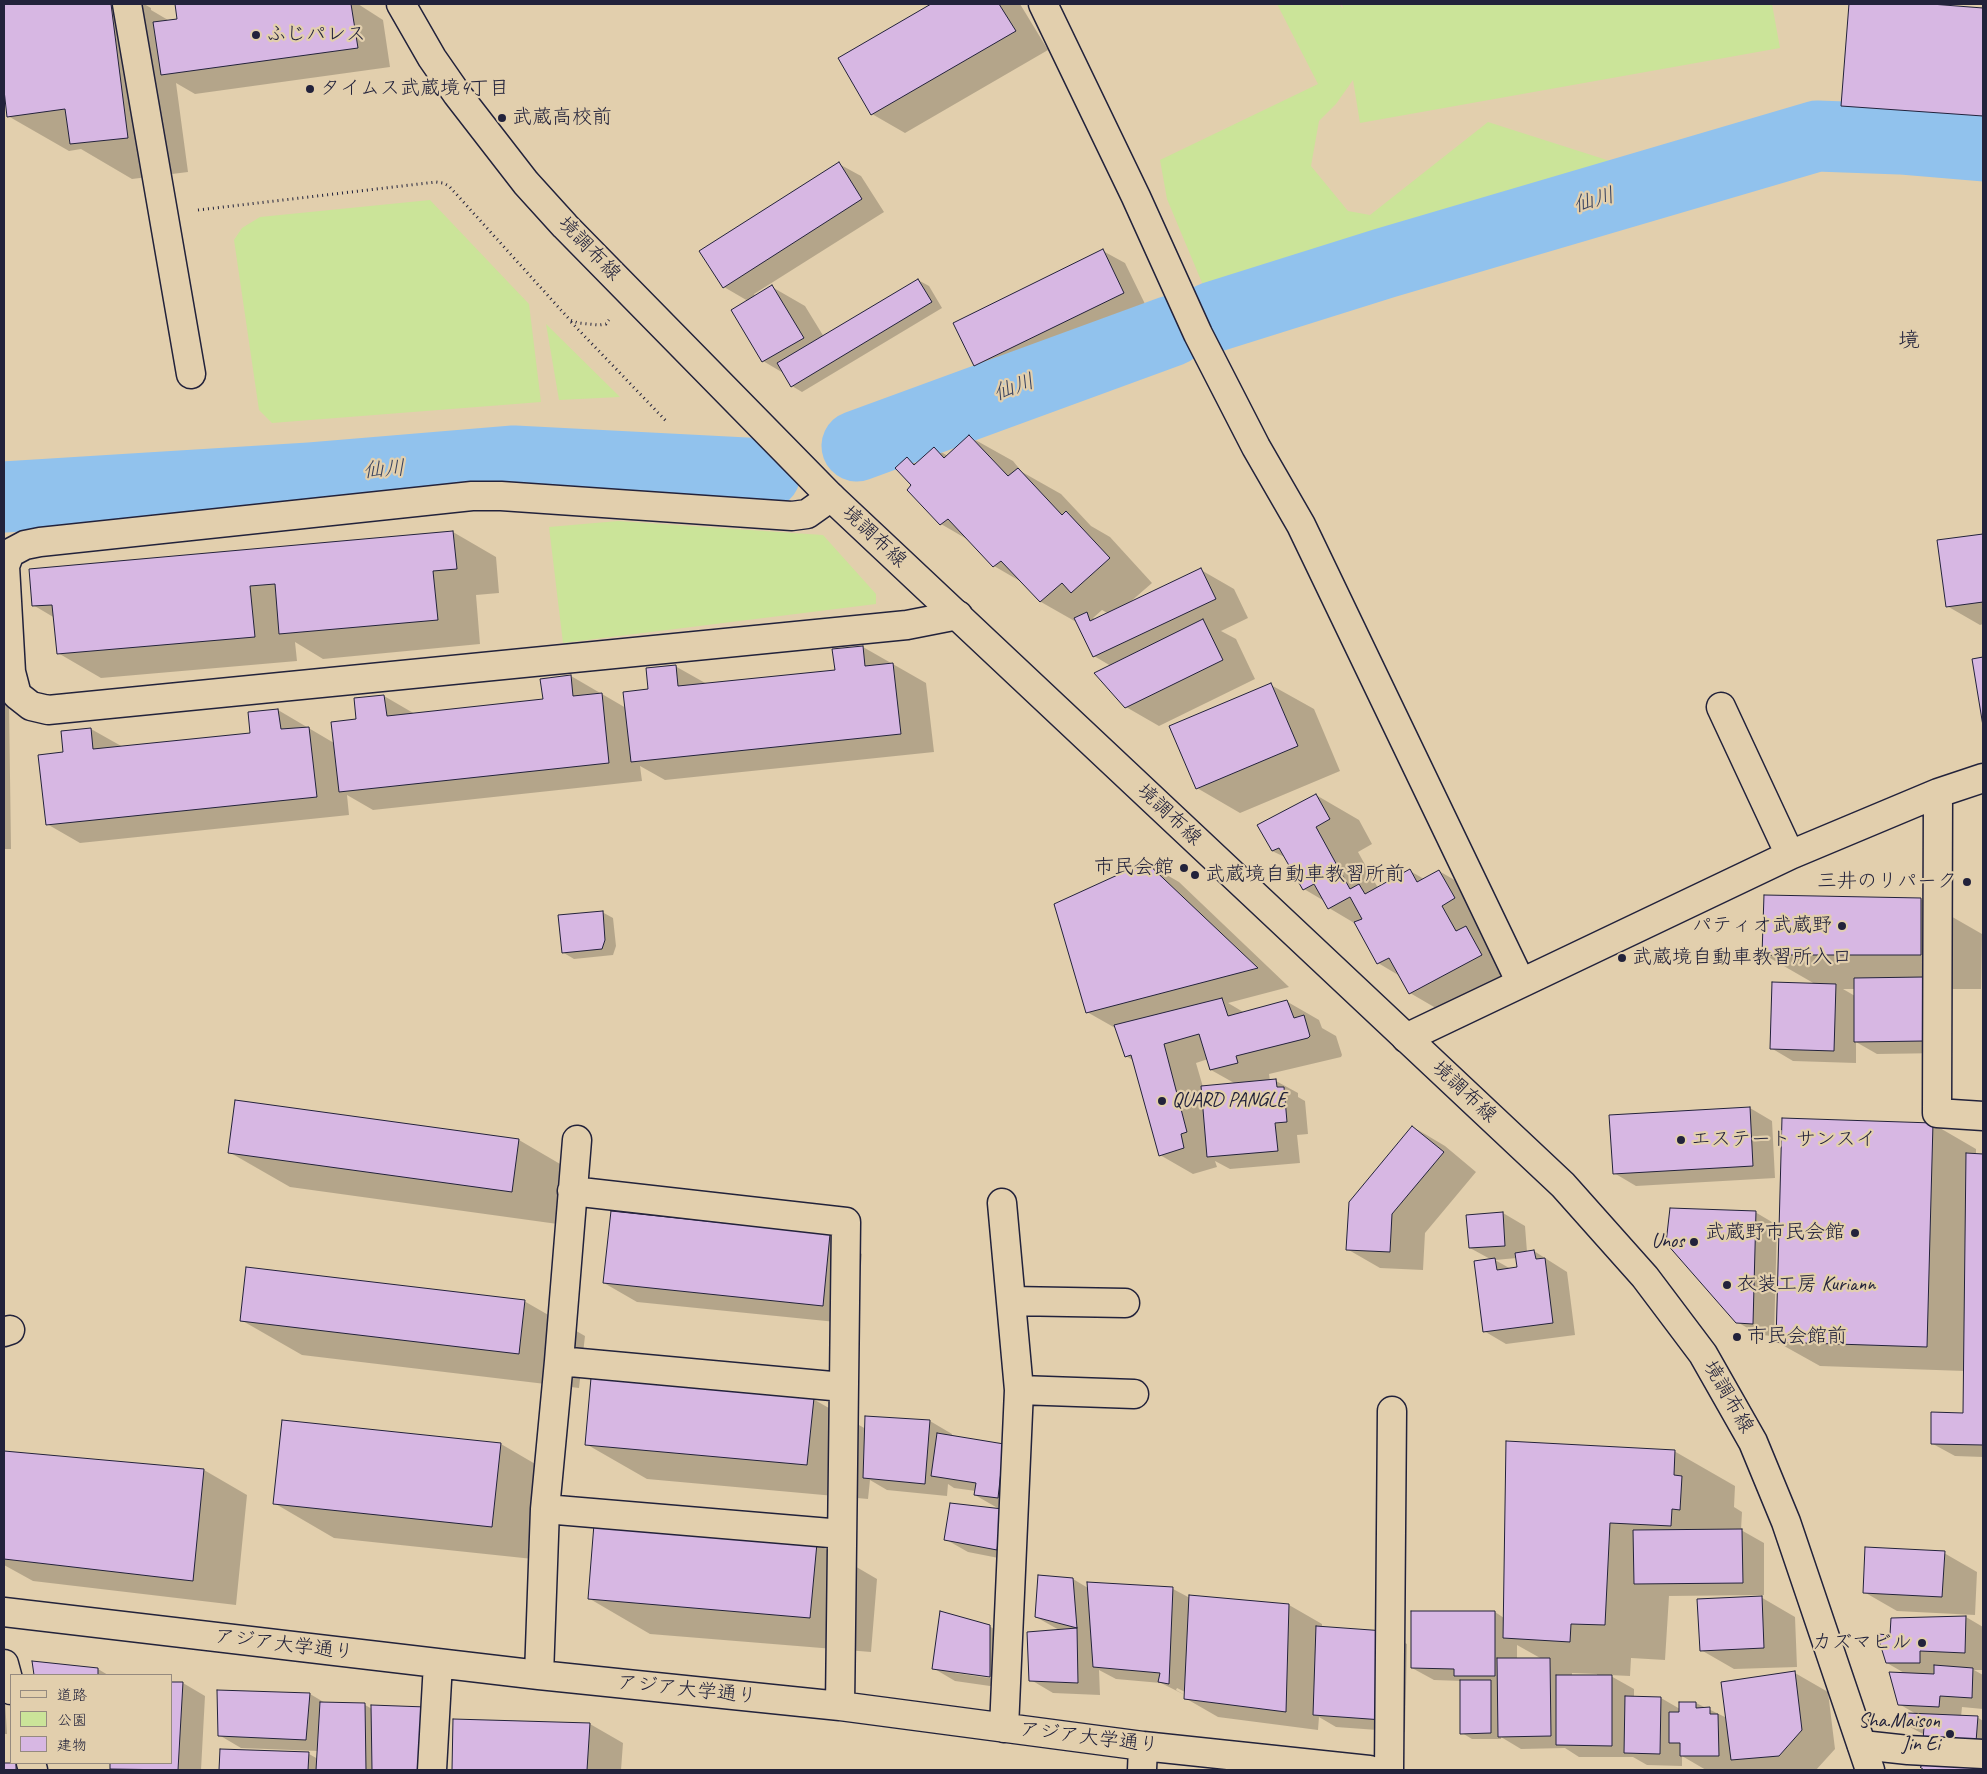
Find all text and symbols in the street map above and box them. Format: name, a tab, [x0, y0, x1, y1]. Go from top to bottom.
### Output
place label: ふじパレス	[266, 23, 366, 47]
marker: ふじパレス	[250, 29, 262, 41]
place label: タイムス武蔵境4丁目	[320, 77, 509, 101]
marker: タイムス武蔵境4丁目	[304, 83, 316, 95]
place label: 武蔵高校前	[512, 106, 612, 130]
marker: 武蔵高校前	[496, 112, 508, 124]
water label: 仙川	[1570, 183, 1618, 219]
street label: 境調布線	[553, 212, 625, 286]
district label: 境	[1898, 328, 1920, 354]
water label: 仙川	[990, 369, 1038, 407]
water label: 仙川	[362, 456, 406, 484]
street label: 境調布線	[837, 501, 911, 573]
street label: 境調布線	[1132, 779, 1206, 851]
place label: 市民会館	[1094, 856, 1174, 880]
marker: 市民会館	[1178, 862, 1190, 874]
place label: 武蔵境自動車教習所前	[1205, 863, 1405, 887]
marker: 武蔵境自動車教習所前	[1189, 869, 1201, 881]
place label: 三井のリパーク	[1817, 870, 1957, 894]
marker: 三井のリパーク	[1961, 876, 1973, 888]
place label: パティオ武蔵野	[1692, 914, 1832, 938]
marker: パティオ武蔵野	[1836, 920, 1848, 932]
place label: 武蔵境自動車教習所入口	[1632, 946, 1852, 970]
marker: 武蔵境自動車教習所入口	[1616, 952, 1628, 964]
street label: 境調布線	[1427, 1056, 1501, 1128]
place label: QUARD PANGLE	[1172, 1089, 1286, 1113]
marker: QUARD PANGLE	[1156, 1095, 1168, 1107]
place label: エステート サンスイ	[1691, 1128, 1876, 1152]
marker: エステート サンスイ	[1675, 1134, 1687, 1146]
place label: 武蔵野市民会館	[1705, 1221, 1845, 1245]
marker: 武蔵野市民会館	[1849, 1227, 1861, 1239]
place label: Unos	[1651, 1230, 1684, 1254]
marker: Unos	[1688, 1236, 1700, 1248]
place label: 衣装工房 Kuriann	[1737, 1273, 1875, 1297]
marker: 衣装工房 Kuriann	[1721, 1279, 1733, 1291]
place label: 市民会館前	[1747, 1325, 1847, 1349]
marker: 市民会館前	[1731, 1331, 1743, 1343]
street label: 境調布線	[1698, 1356, 1758, 1438]
street label: アジア大学通り	[213, 1625, 355, 1665]
place label: カズマビル	[1812, 1631, 1912, 1655]
marker: カズマビル	[1916, 1637, 1928, 1649]
street label: アジア大学通り	[616, 1671, 758, 1709]
legend	[10, 1674, 172, 1764]
text: 道路	[57, 1686, 87, 1705]
place label: Sha.Maison Jin Ei	[1858, 1710, 1940, 1757]
text: 公園	[57, 1711, 87, 1730]
street label: アジア大学通り	[1018, 1718, 1160, 1758]
marker: Sha.Maison Jin Ei	[1944, 1728, 1956, 1740]
text: 建物	[57, 1736, 87, 1755]

